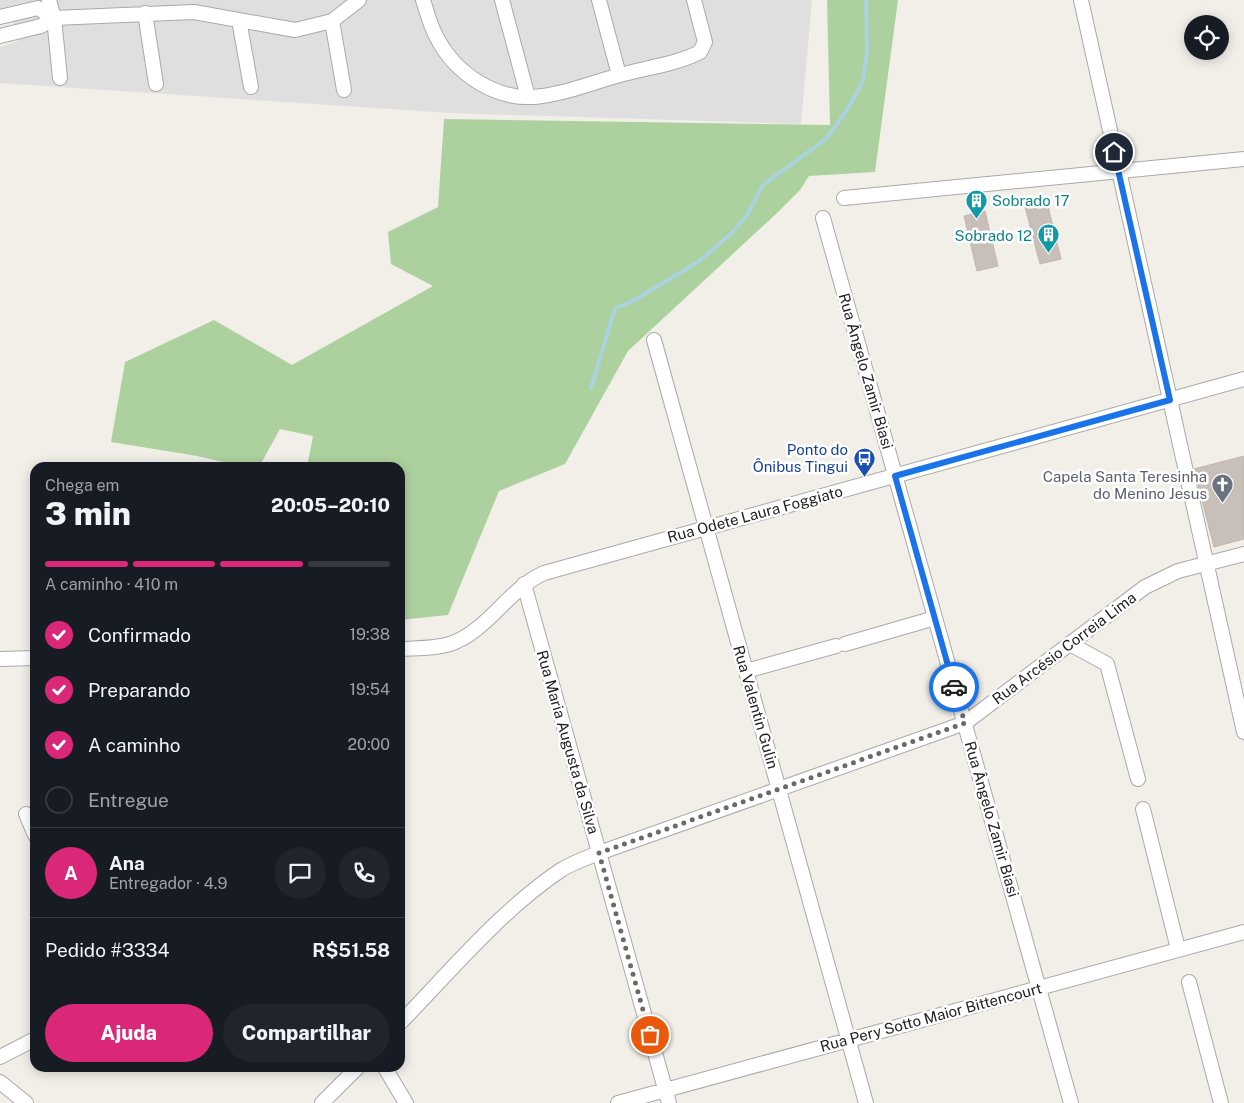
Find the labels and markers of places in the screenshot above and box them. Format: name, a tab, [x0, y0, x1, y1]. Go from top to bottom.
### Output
pin	[1093, 131, 1135, 173]
building icon: Sobrado 17	[964, 188, 988, 219]
place label: Sobrado 17	[992, 192, 1069, 209]
building icon: Sobrado 12	[1036, 223, 1060, 254]
place label: Sobrado 12	[955, 227, 1032, 244]
place label: Ponto do Ônibus Tingui	[753, 441, 848, 475]
bus stop icon: Ponto do Ônibus Tingui	[852, 446, 876, 477]
place label: Capela Santa Teresinha do Menino Jesus	[1043, 468, 1207, 502]
church icon: Capela Santa Teresinha do Menino Jesus	[1211, 473, 1235, 504]
pin	[629, 1014, 671, 1056]

